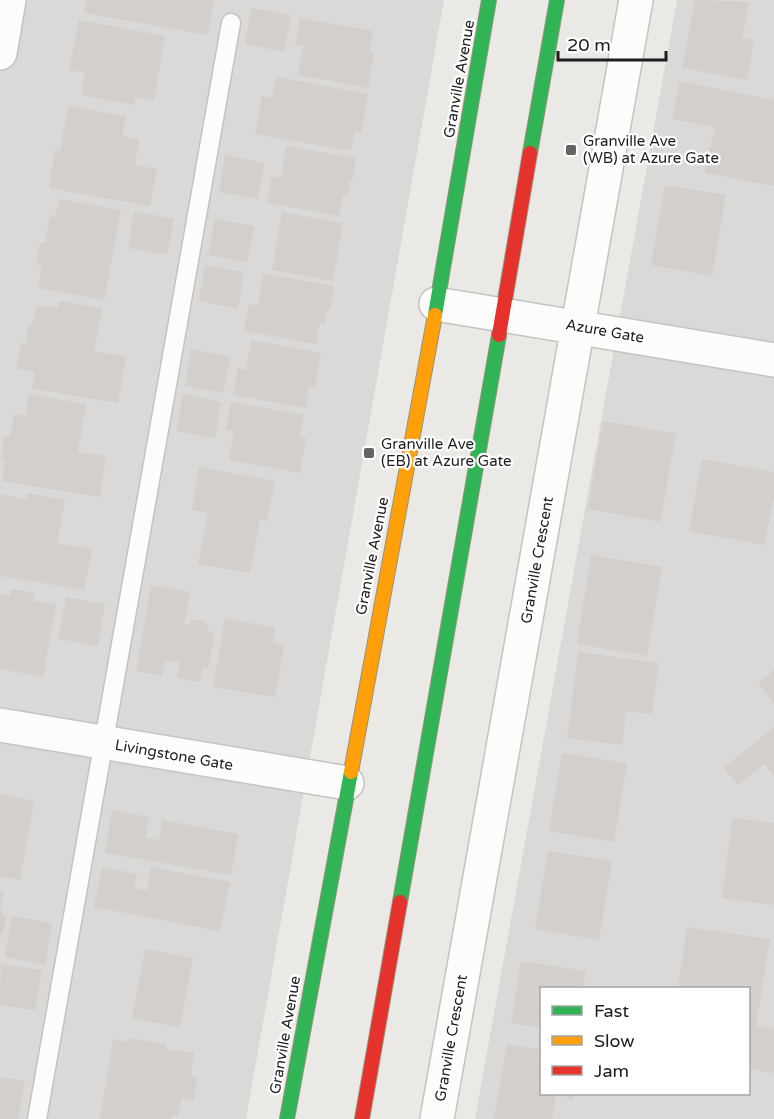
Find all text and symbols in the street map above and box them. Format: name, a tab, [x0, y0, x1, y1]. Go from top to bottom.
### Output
street label: Granville Avenue	[440, 18, 478, 140]
scale bar	[558, 24, 666, 62]
text: 20 m	[567, 34, 611, 56]
place label: Granville Ave (WB) at Azure Gate	[583, 132, 719, 167]
marker: Granville Ave (WB) at Azure Gate	[564, 143, 578, 157]
street label: Azure Gate	[564, 315, 646, 347]
place label: Granville Ave (EB) at Azure Gate	[381, 435, 512, 470]
marker: Granville Ave (EB) at Azure Gate	[362, 446, 376, 460]
street label: Granville Crescent	[517, 495, 557, 625]
street label: Granville Avenue	[352, 496, 392, 616]
street label: Livingstone Gate	[113, 736, 235, 774]
street label: Granville Crescent	[431, 973, 471, 1103]
street label: Granville Avenue	[266, 974, 304, 1096]
legend	[540, 987, 750, 1095]
text: Fast	[594, 1000, 629, 1022]
text: Slow	[594, 1030, 635, 1052]
text: Jam	[594, 1060, 629, 1082]

